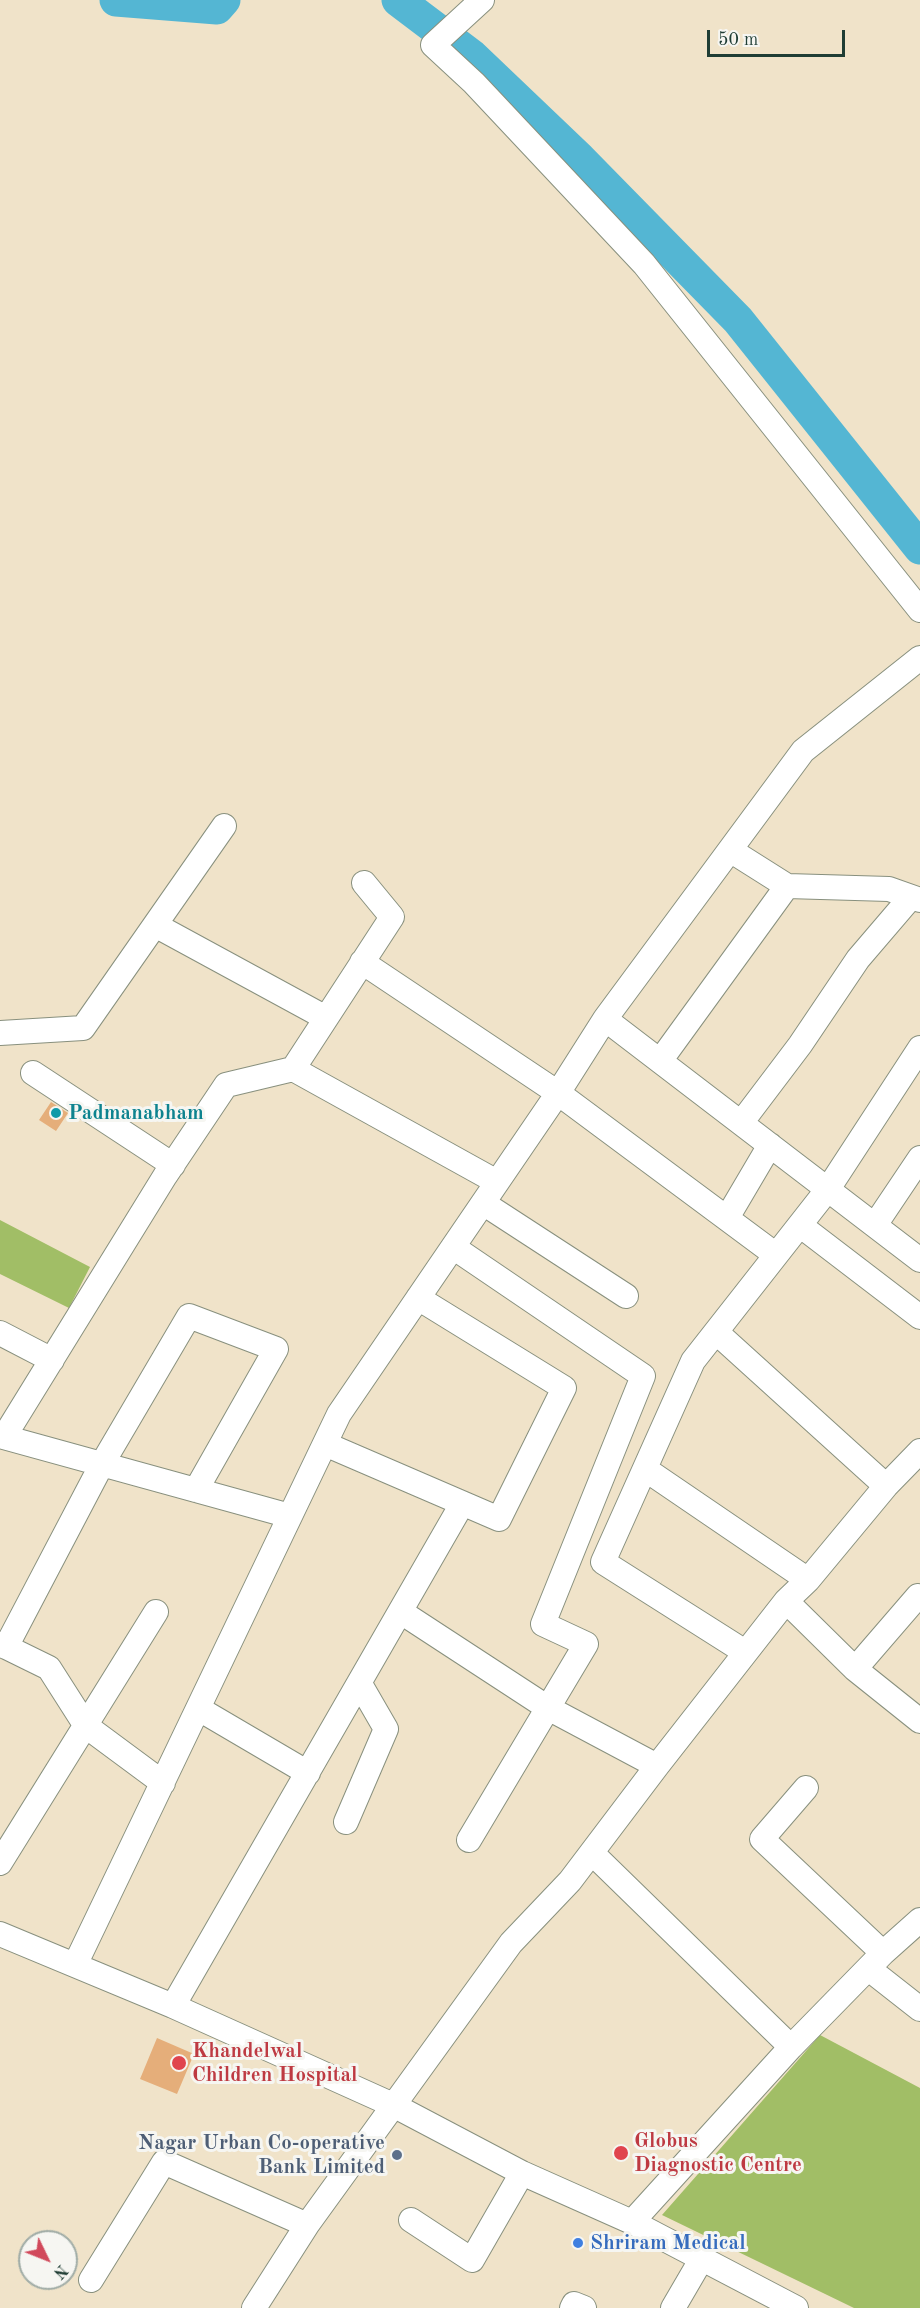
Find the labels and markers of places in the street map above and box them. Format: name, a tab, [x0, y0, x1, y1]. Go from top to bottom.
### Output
place label: Padmanabham	[68, 1100, 204, 1126]
marker: Padmanabham	[49, 1106, 63, 1120]
place label: Khandelwal Children Hospital	[192, 2038, 358, 2088]
marker: Khandelwal Children Hospital	[170, 2054, 188, 2072]
place label: Globus Diagnostic Centre	[634, 2128, 802, 2178]
place label: Nagar Urban Co-operative Bank Limited	[138, 2130, 385, 2180]
marker: Globus Diagnostic Centre	[612, 2144, 630, 2162]
marker: Nagar Urban Co-operative Bank Limited	[390, 2148, 404, 2162]
place label: Shriram Medical	[590, 2230, 746, 2256]
marker: Shriram Medical	[571, 2236, 585, 2250]

